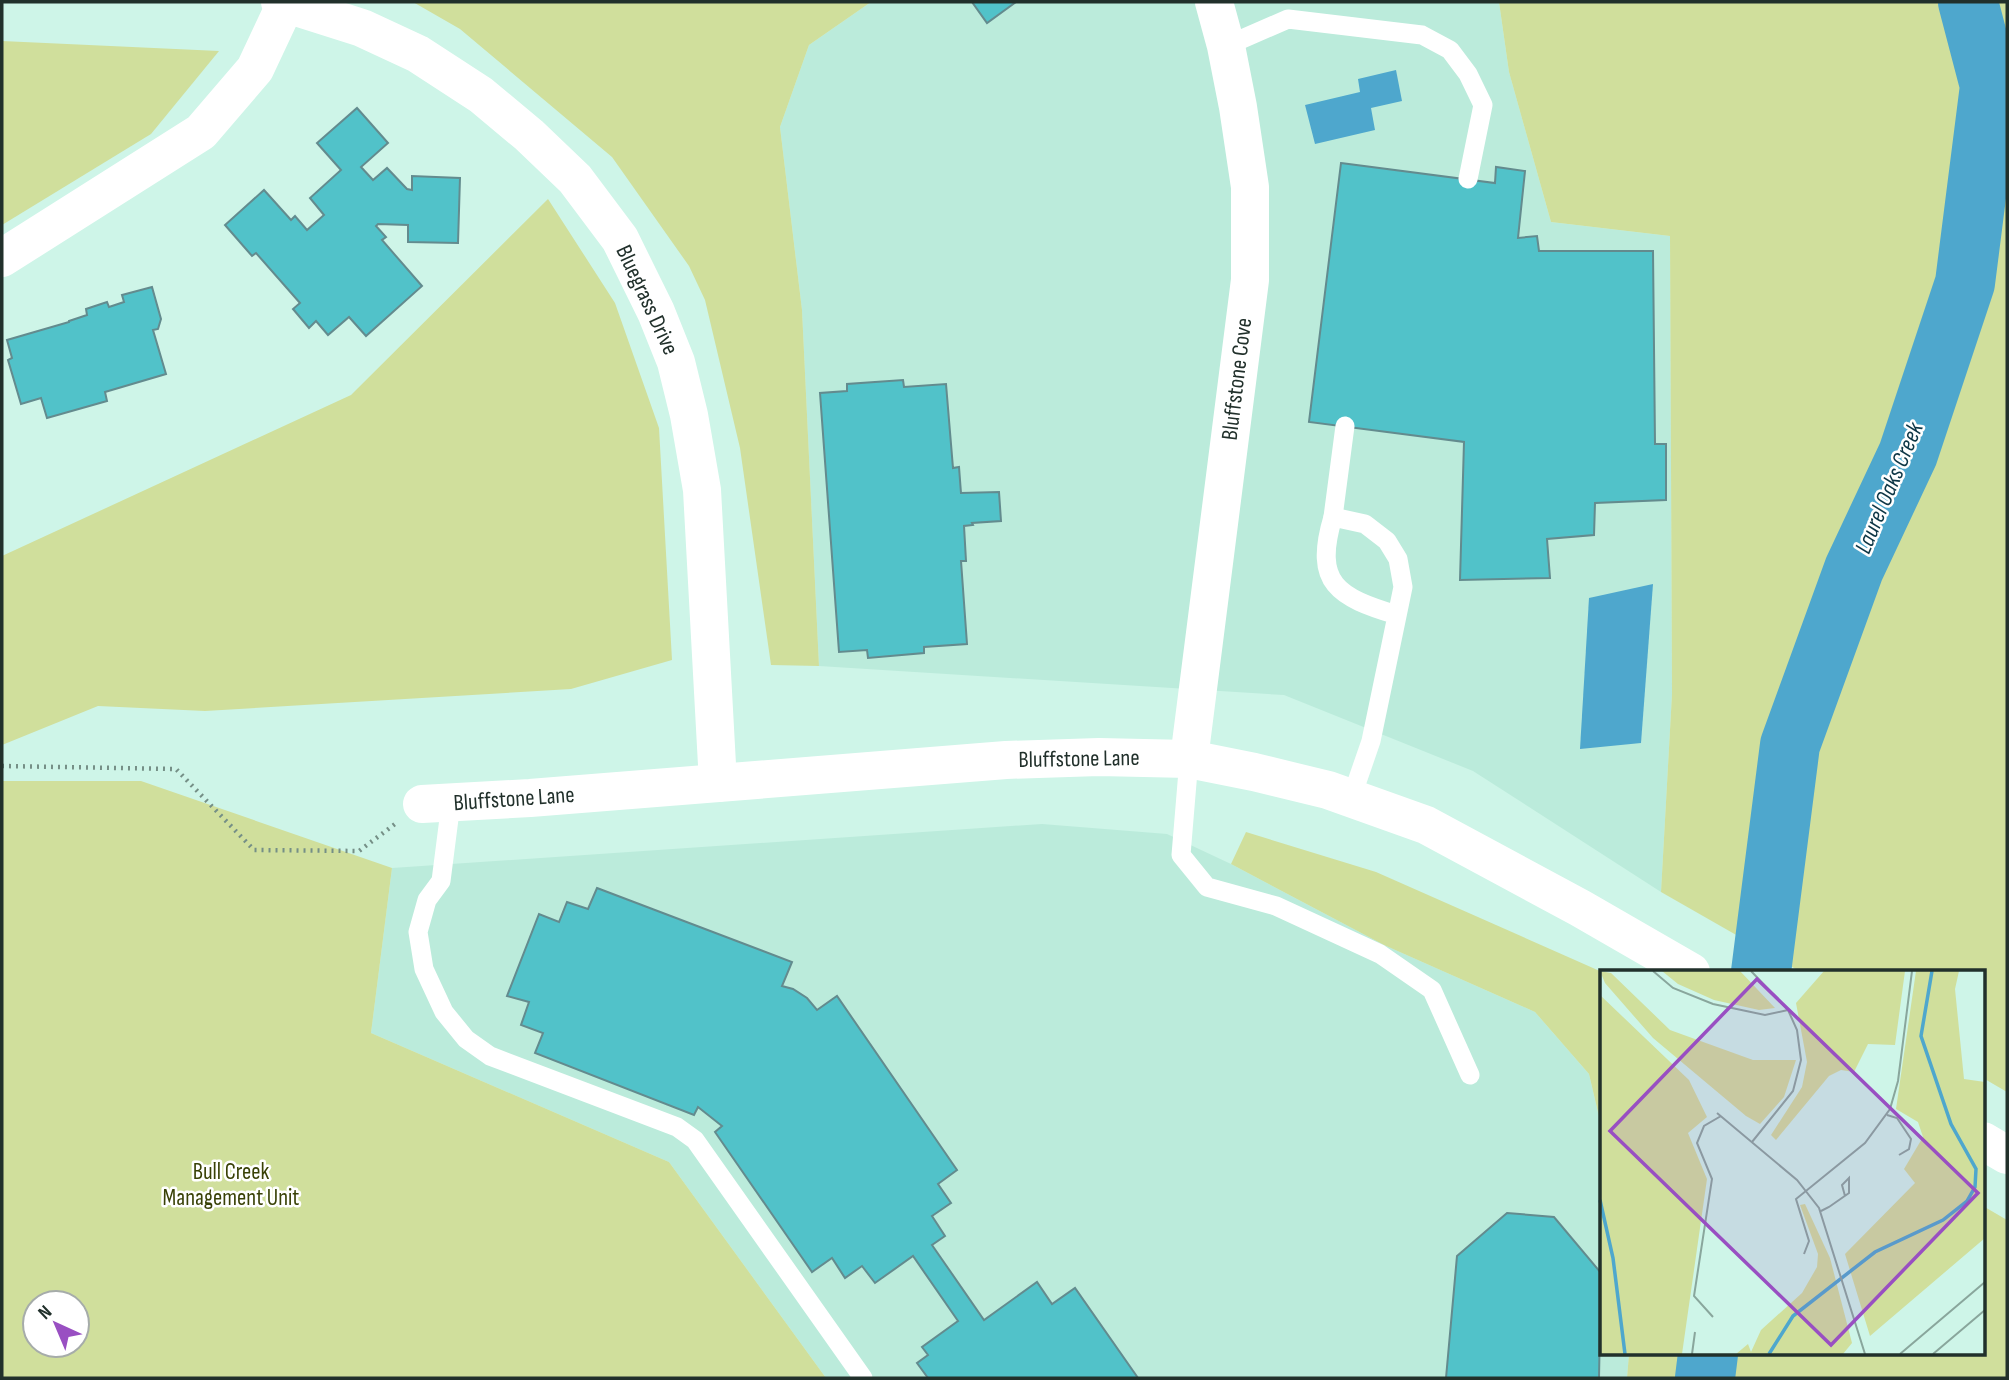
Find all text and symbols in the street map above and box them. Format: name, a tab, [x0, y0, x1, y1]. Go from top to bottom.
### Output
street label: Bluegrass Drive	[609, 241, 685, 359]
street label: Bluffstone Cove	[1216, 316, 1258, 442]
water label: Laurel Oaks Creek	[1848, 417, 1930, 558]
street label: Bluffstone Lane	[1018, 744, 1140, 774]
street label: Bluffstone Lane	[453, 781, 575, 817]
inset map	[1600, 970, 1984, 1356]
park label: Bull Creek Management Unit	[163, 1158, 299, 1212]
north arrow	[21, 1289, 91, 1359]
text: N	[34, 1301, 57, 1325]

